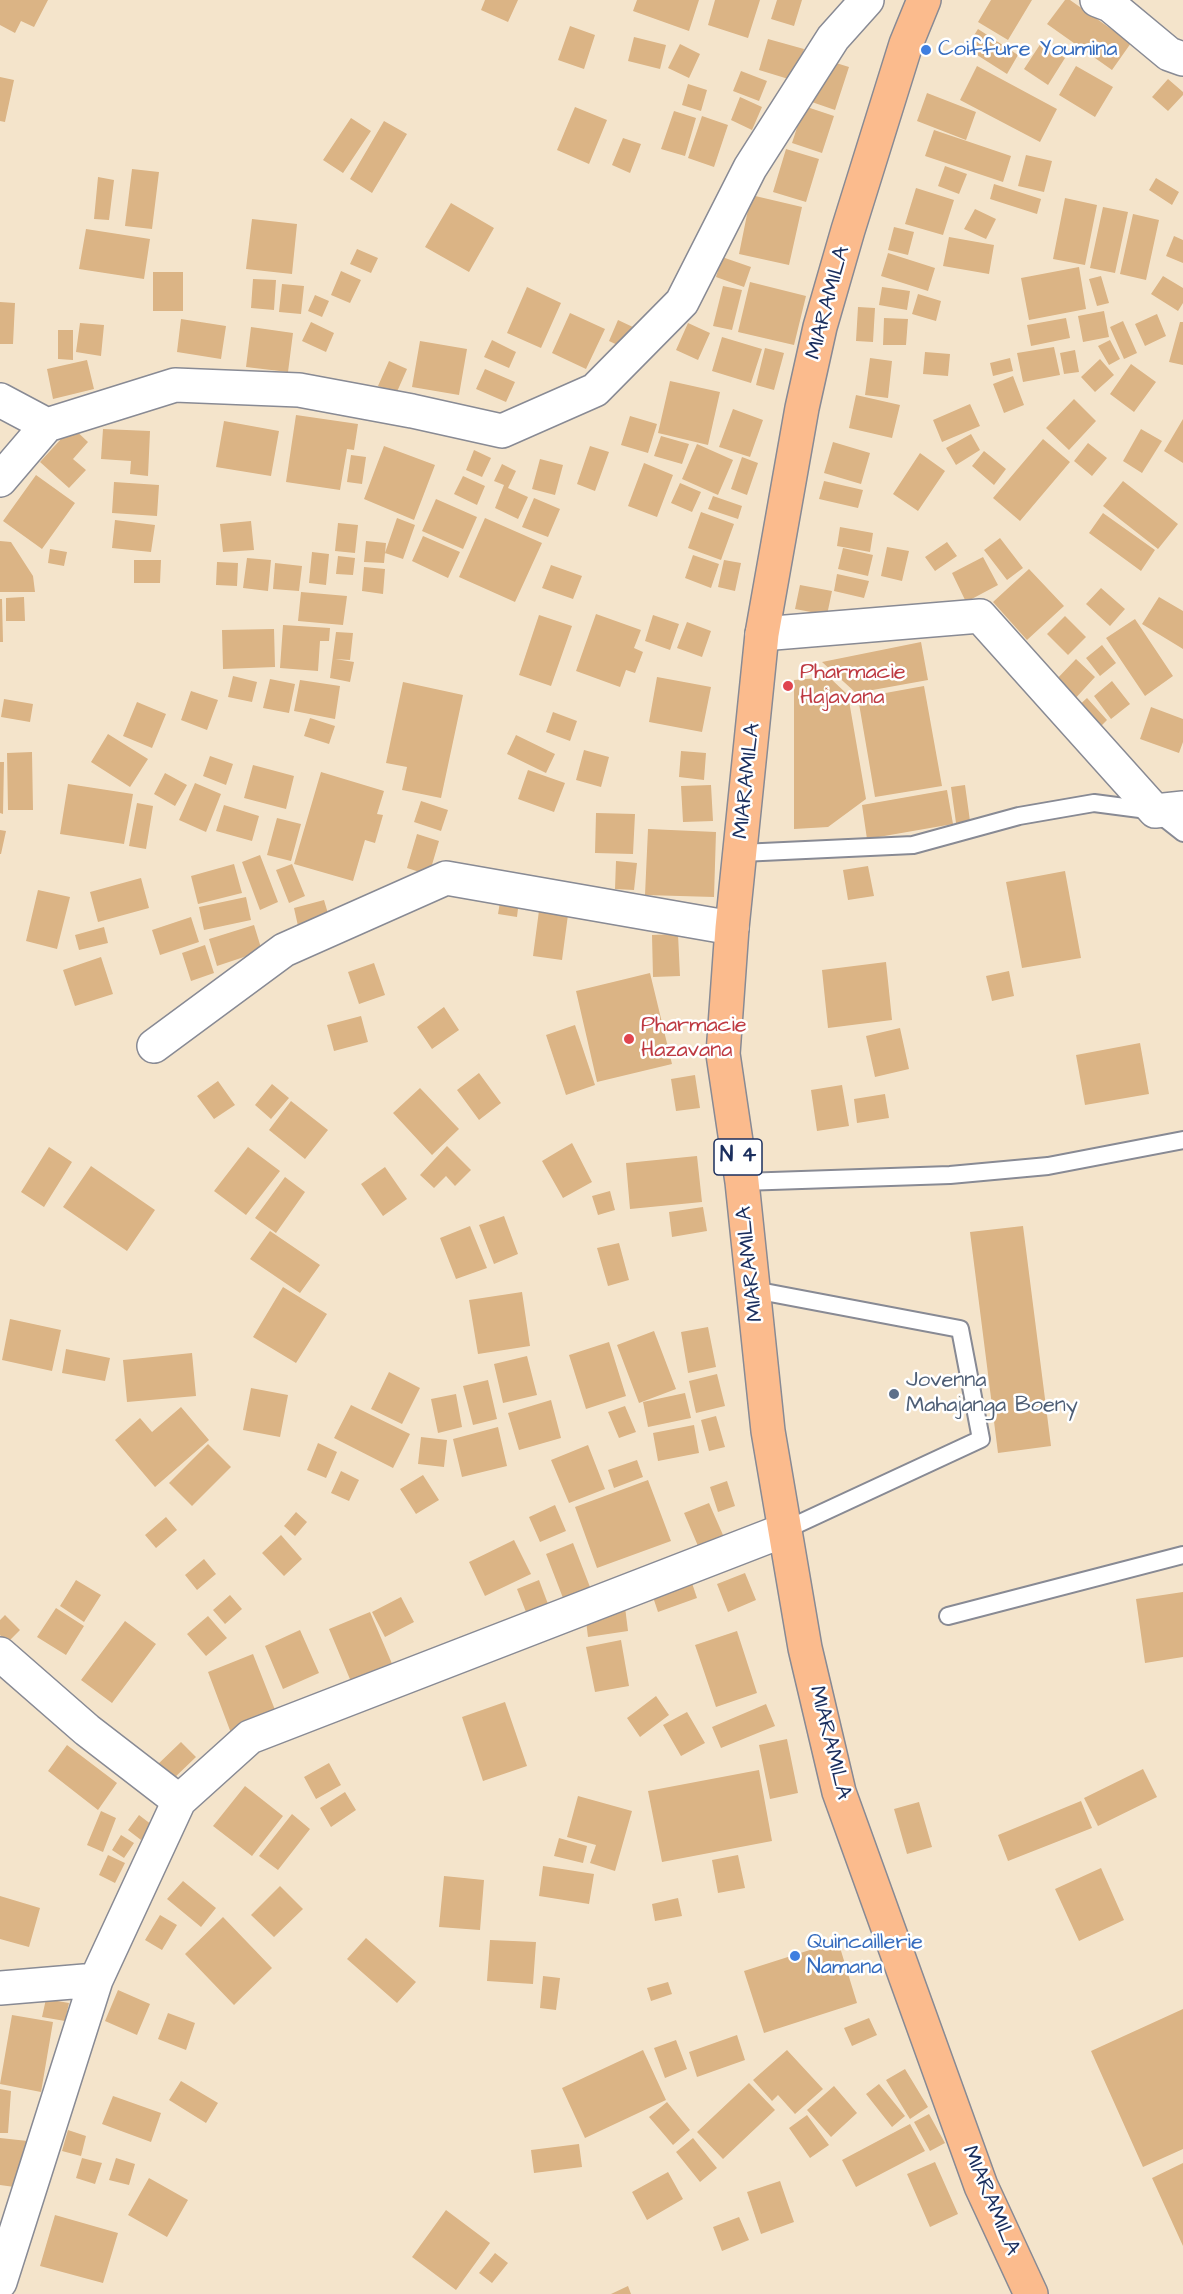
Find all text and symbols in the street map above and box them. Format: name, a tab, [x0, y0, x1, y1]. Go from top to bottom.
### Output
place label: Coiffure Youmina	[938, 37, 1117, 63]
marker: Coiffure Youmina	[919, 43, 933, 57]
street label: MIARAMILA	[801, 243, 857, 363]
place label: Pharmacie Hajavana	[800, 660, 906, 712]
marker: Pharmacie Hajavana	[781, 679, 795, 693]
street label: MIARAMILA	[729, 722, 767, 840]
place label: Pharmacie Hazavana	[641, 1013, 747, 1064]
marker: Pharmacie Hazavana	[622, 1032, 636, 1046]
road number: N 4	[714, 1139, 762, 1175]
street label: MIARAMILA	[732, 1205, 770, 1323]
place label: Jovenna Mahajanga Boeny	[906, 1368, 1078, 1420]
marker: Jovenna Mahajanga Boeny	[887, 1387, 901, 1401]
street label: MIARAMILA	[802, 1683, 856, 1803]
place label: Quincaillerie Namana	[807, 1930, 923, 1982]
marker: Quincaillerie Namana	[788, 1949, 802, 1963]
street label: MIARAMILA	[955, 2142, 1025, 2260]

